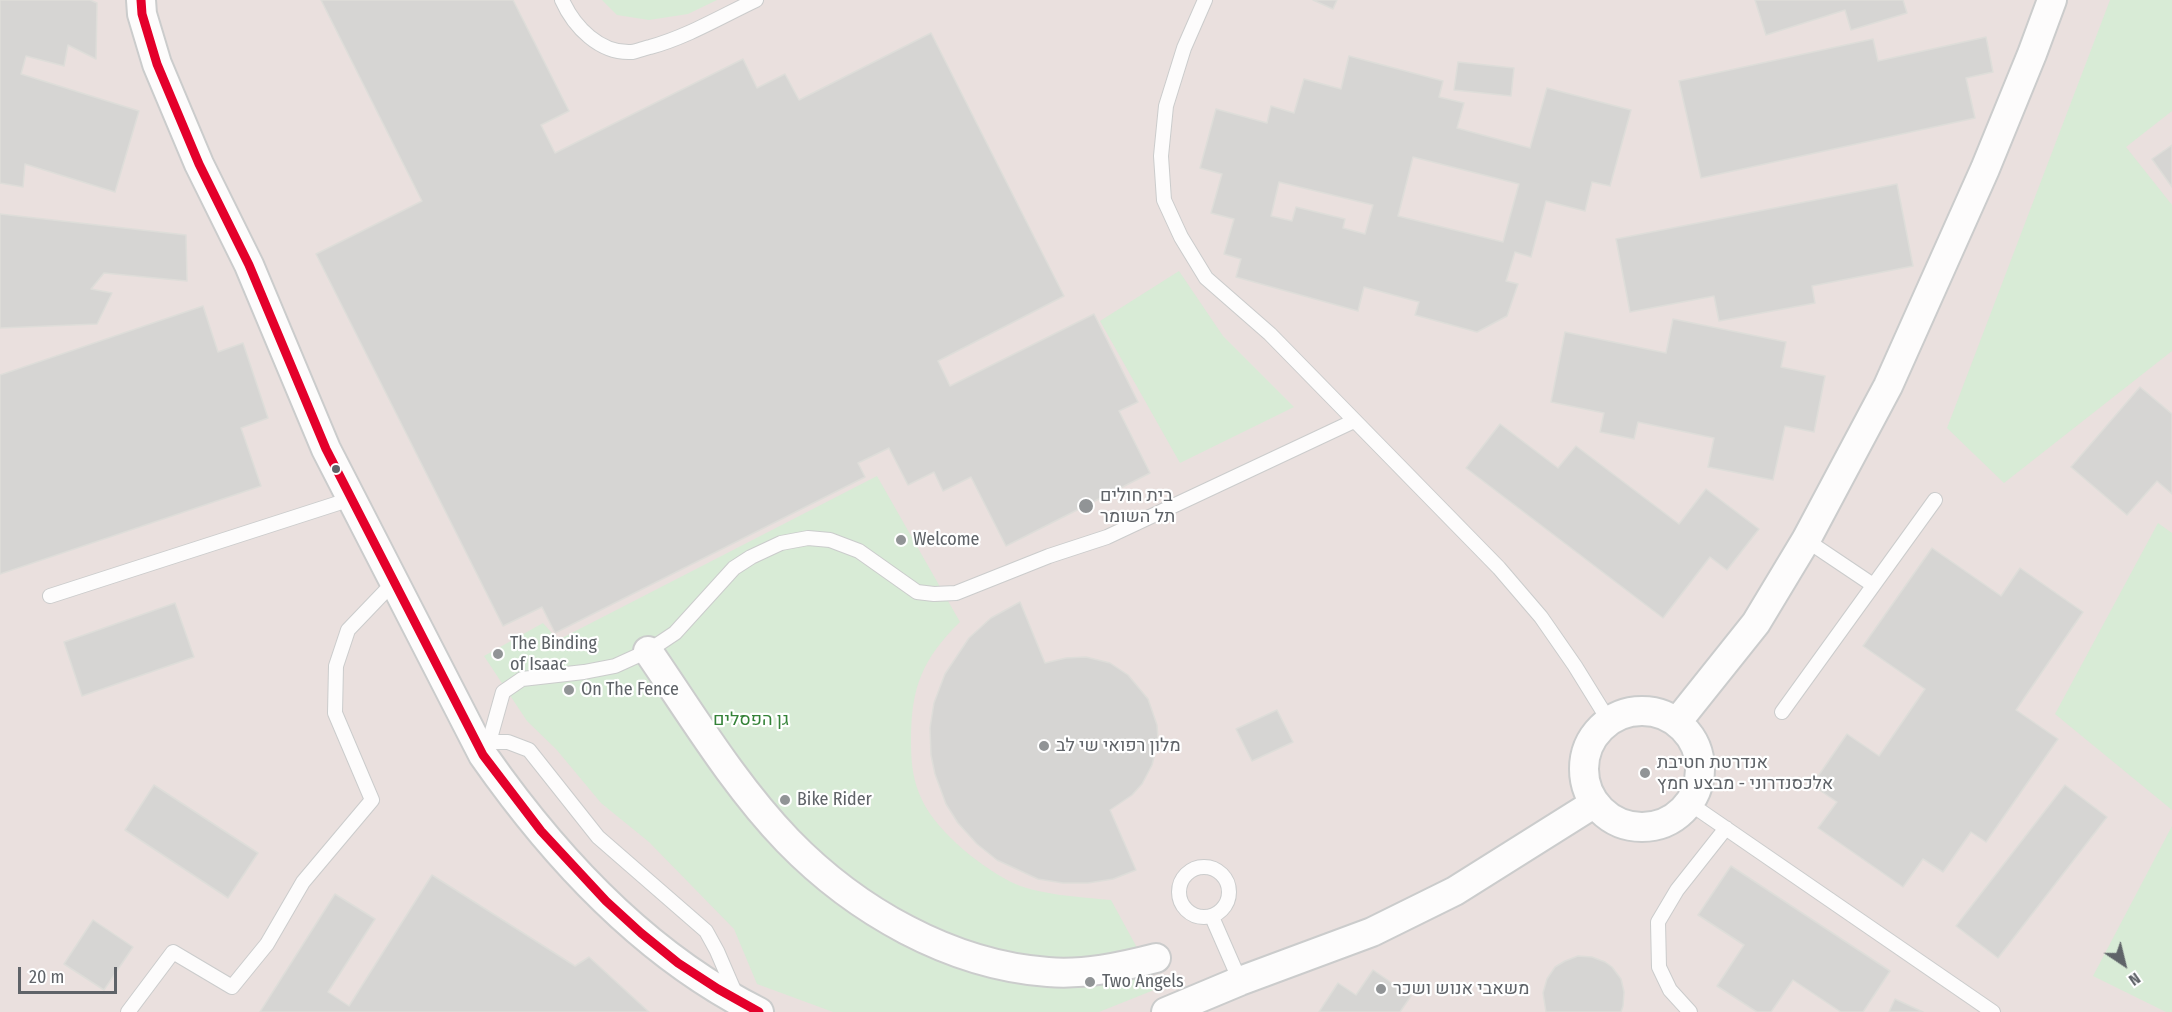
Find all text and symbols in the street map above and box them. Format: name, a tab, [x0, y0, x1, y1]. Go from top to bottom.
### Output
unlabelled marker	[330, 463, 342, 475]
place label: בית חולים תל השומר	[1100, 485, 1175, 528]
marker: בית חולים תל השומר	[1077, 497, 1095, 515]
place label: Welcome	[913, 529, 979, 551]
marker: Welcome	[894, 533, 908, 547]
place label: The Binding of Isaac	[510, 633, 597, 676]
marker: The Binding of Isaac	[491, 647, 505, 661]
place label: On The Fence	[581, 679, 679, 701]
marker: On The Fence	[562, 683, 576, 697]
park label: גן הפסלים	[713, 709, 789, 731]
place label: מלון רפואי שי לב	[1056, 735, 1181, 757]
marker: מלון רפואי שי לב	[1037, 739, 1051, 753]
place label: אנדרטת חטיבת אלכסנדרוני - מבצע חמץ	[1657, 752, 1833, 795]
marker: אנדרטת חטיבת אלכסנדרוני - מבצע חמץ	[1638, 766, 1652, 780]
place label: Bike Rider	[797, 789, 872, 811]
marker: Bike Rider	[778, 793, 792, 807]
north arrow	[2094, 934, 2154, 994]
scale bar	[21, 955, 120, 993]
text: 20 m	[29, 966, 64, 988]
text: N	[2125, 969, 2144, 990]
place label: Two Angels	[1102, 971, 1184, 993]
marker: Two Angels	[1083, 975, 1097, 989]
place label: משאבי אנוש ושכר	[1393, 978, 1529, 1000]
marker: משאבי אנוש ושכר	[1374, 982, 1388, 996]

